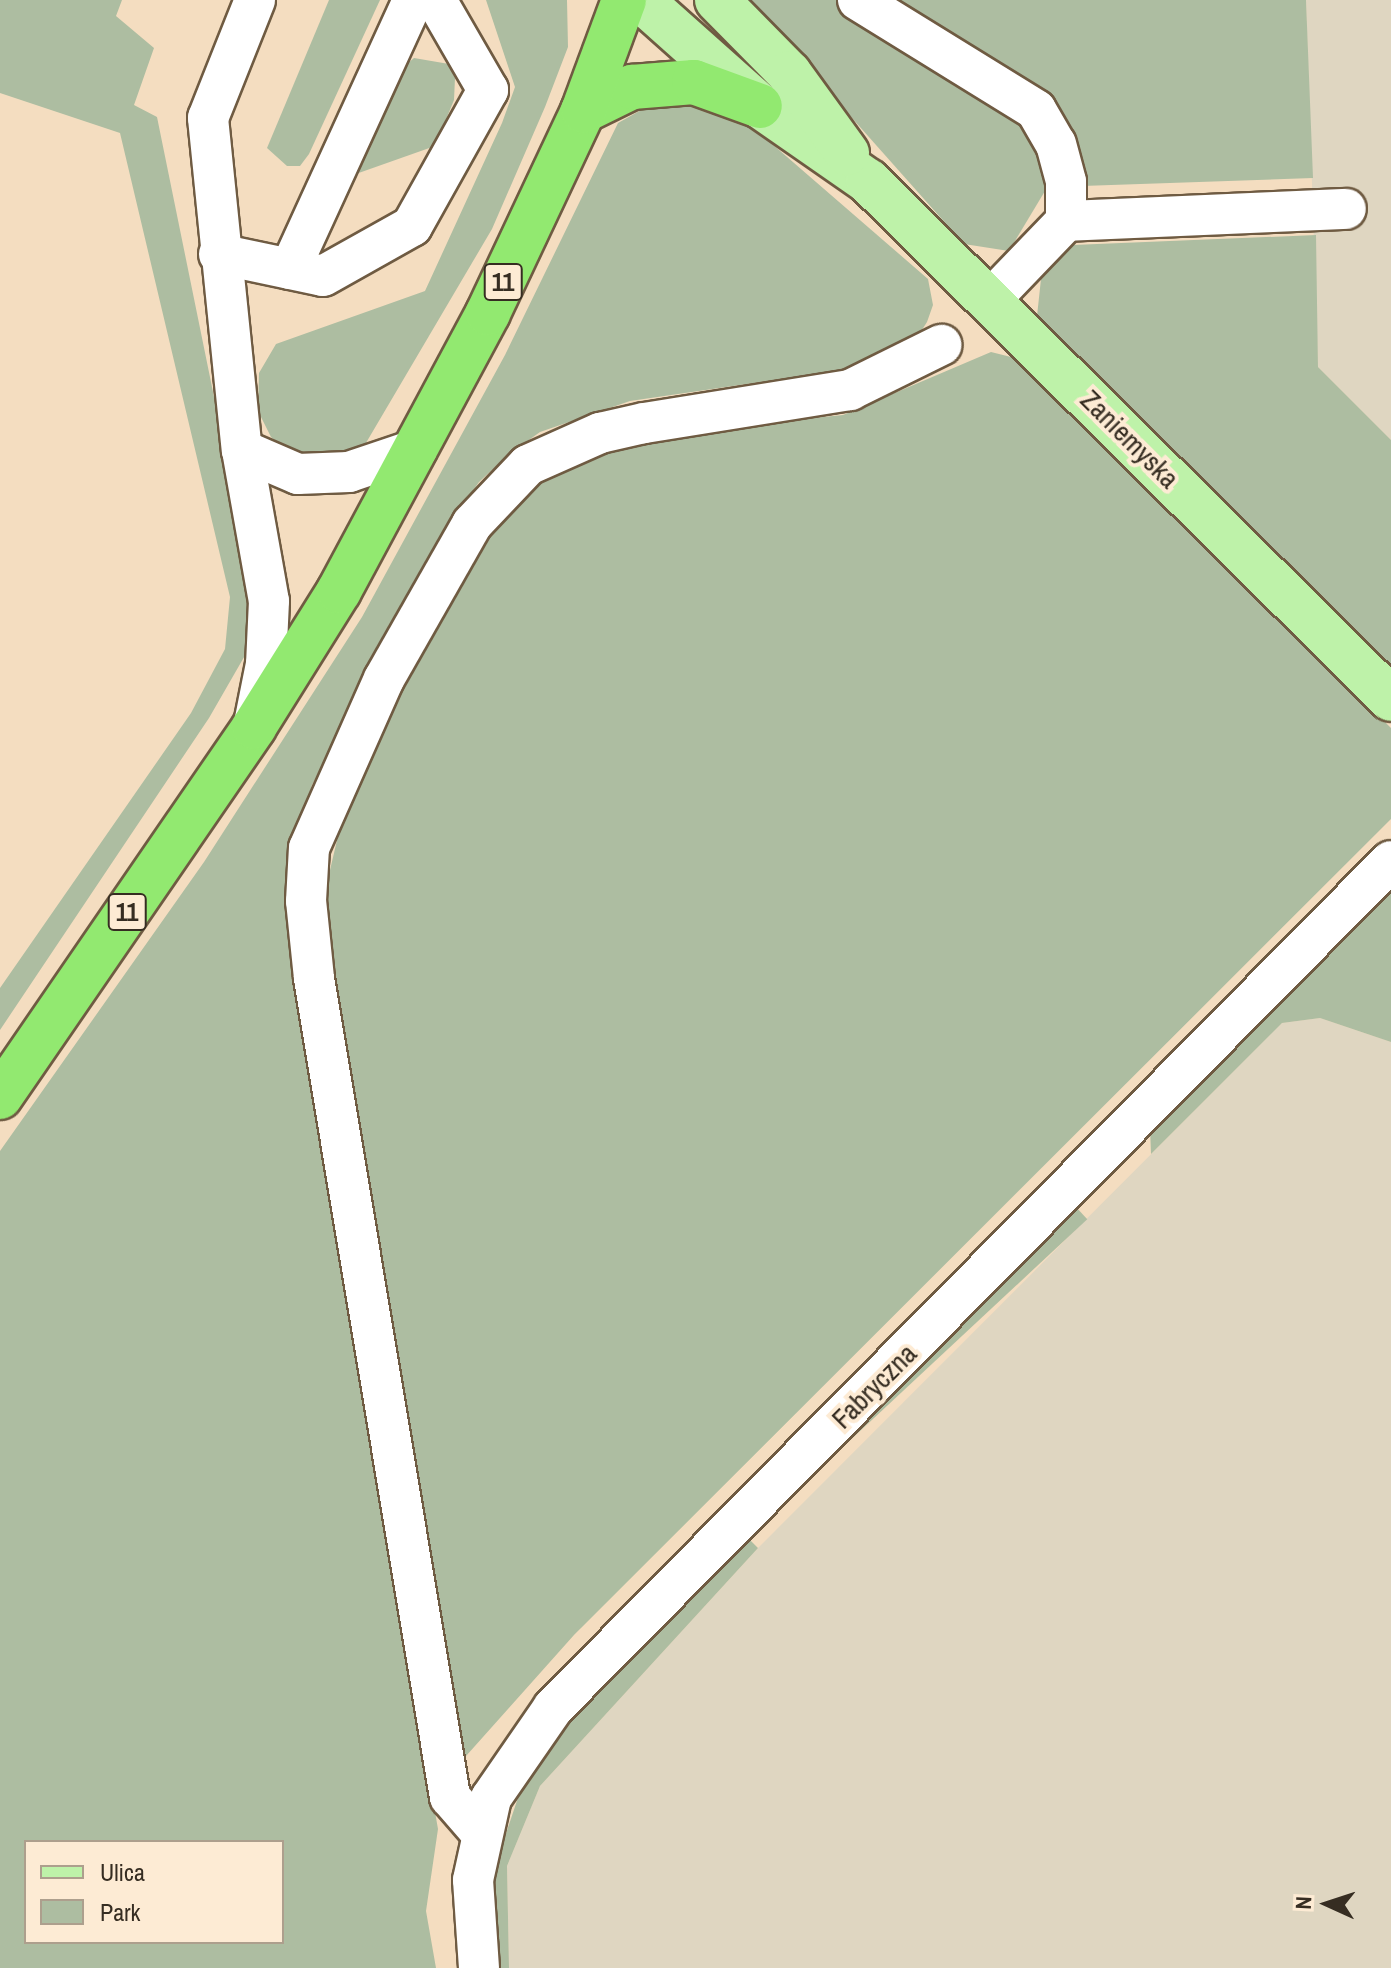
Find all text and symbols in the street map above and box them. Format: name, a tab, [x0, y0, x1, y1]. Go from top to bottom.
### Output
road number: 11	[483, 260, 523, 304]
street label: Zaniemyska	[1074, 383, 1186, 495]
road number: 11	[107, 890, 147, 934]
street label: Fabryczna	[825, 1337, 923, 1435]
legend	[24, 1840, 284, 1944]
text: Ulica	[100, 1856, 145, 1888]
north arrow	[1287, 1864, 1367, 1944]
text: N	[1288, 1895, 1318, 1910]
text: Park	[100, 1896, 140, 1928]

